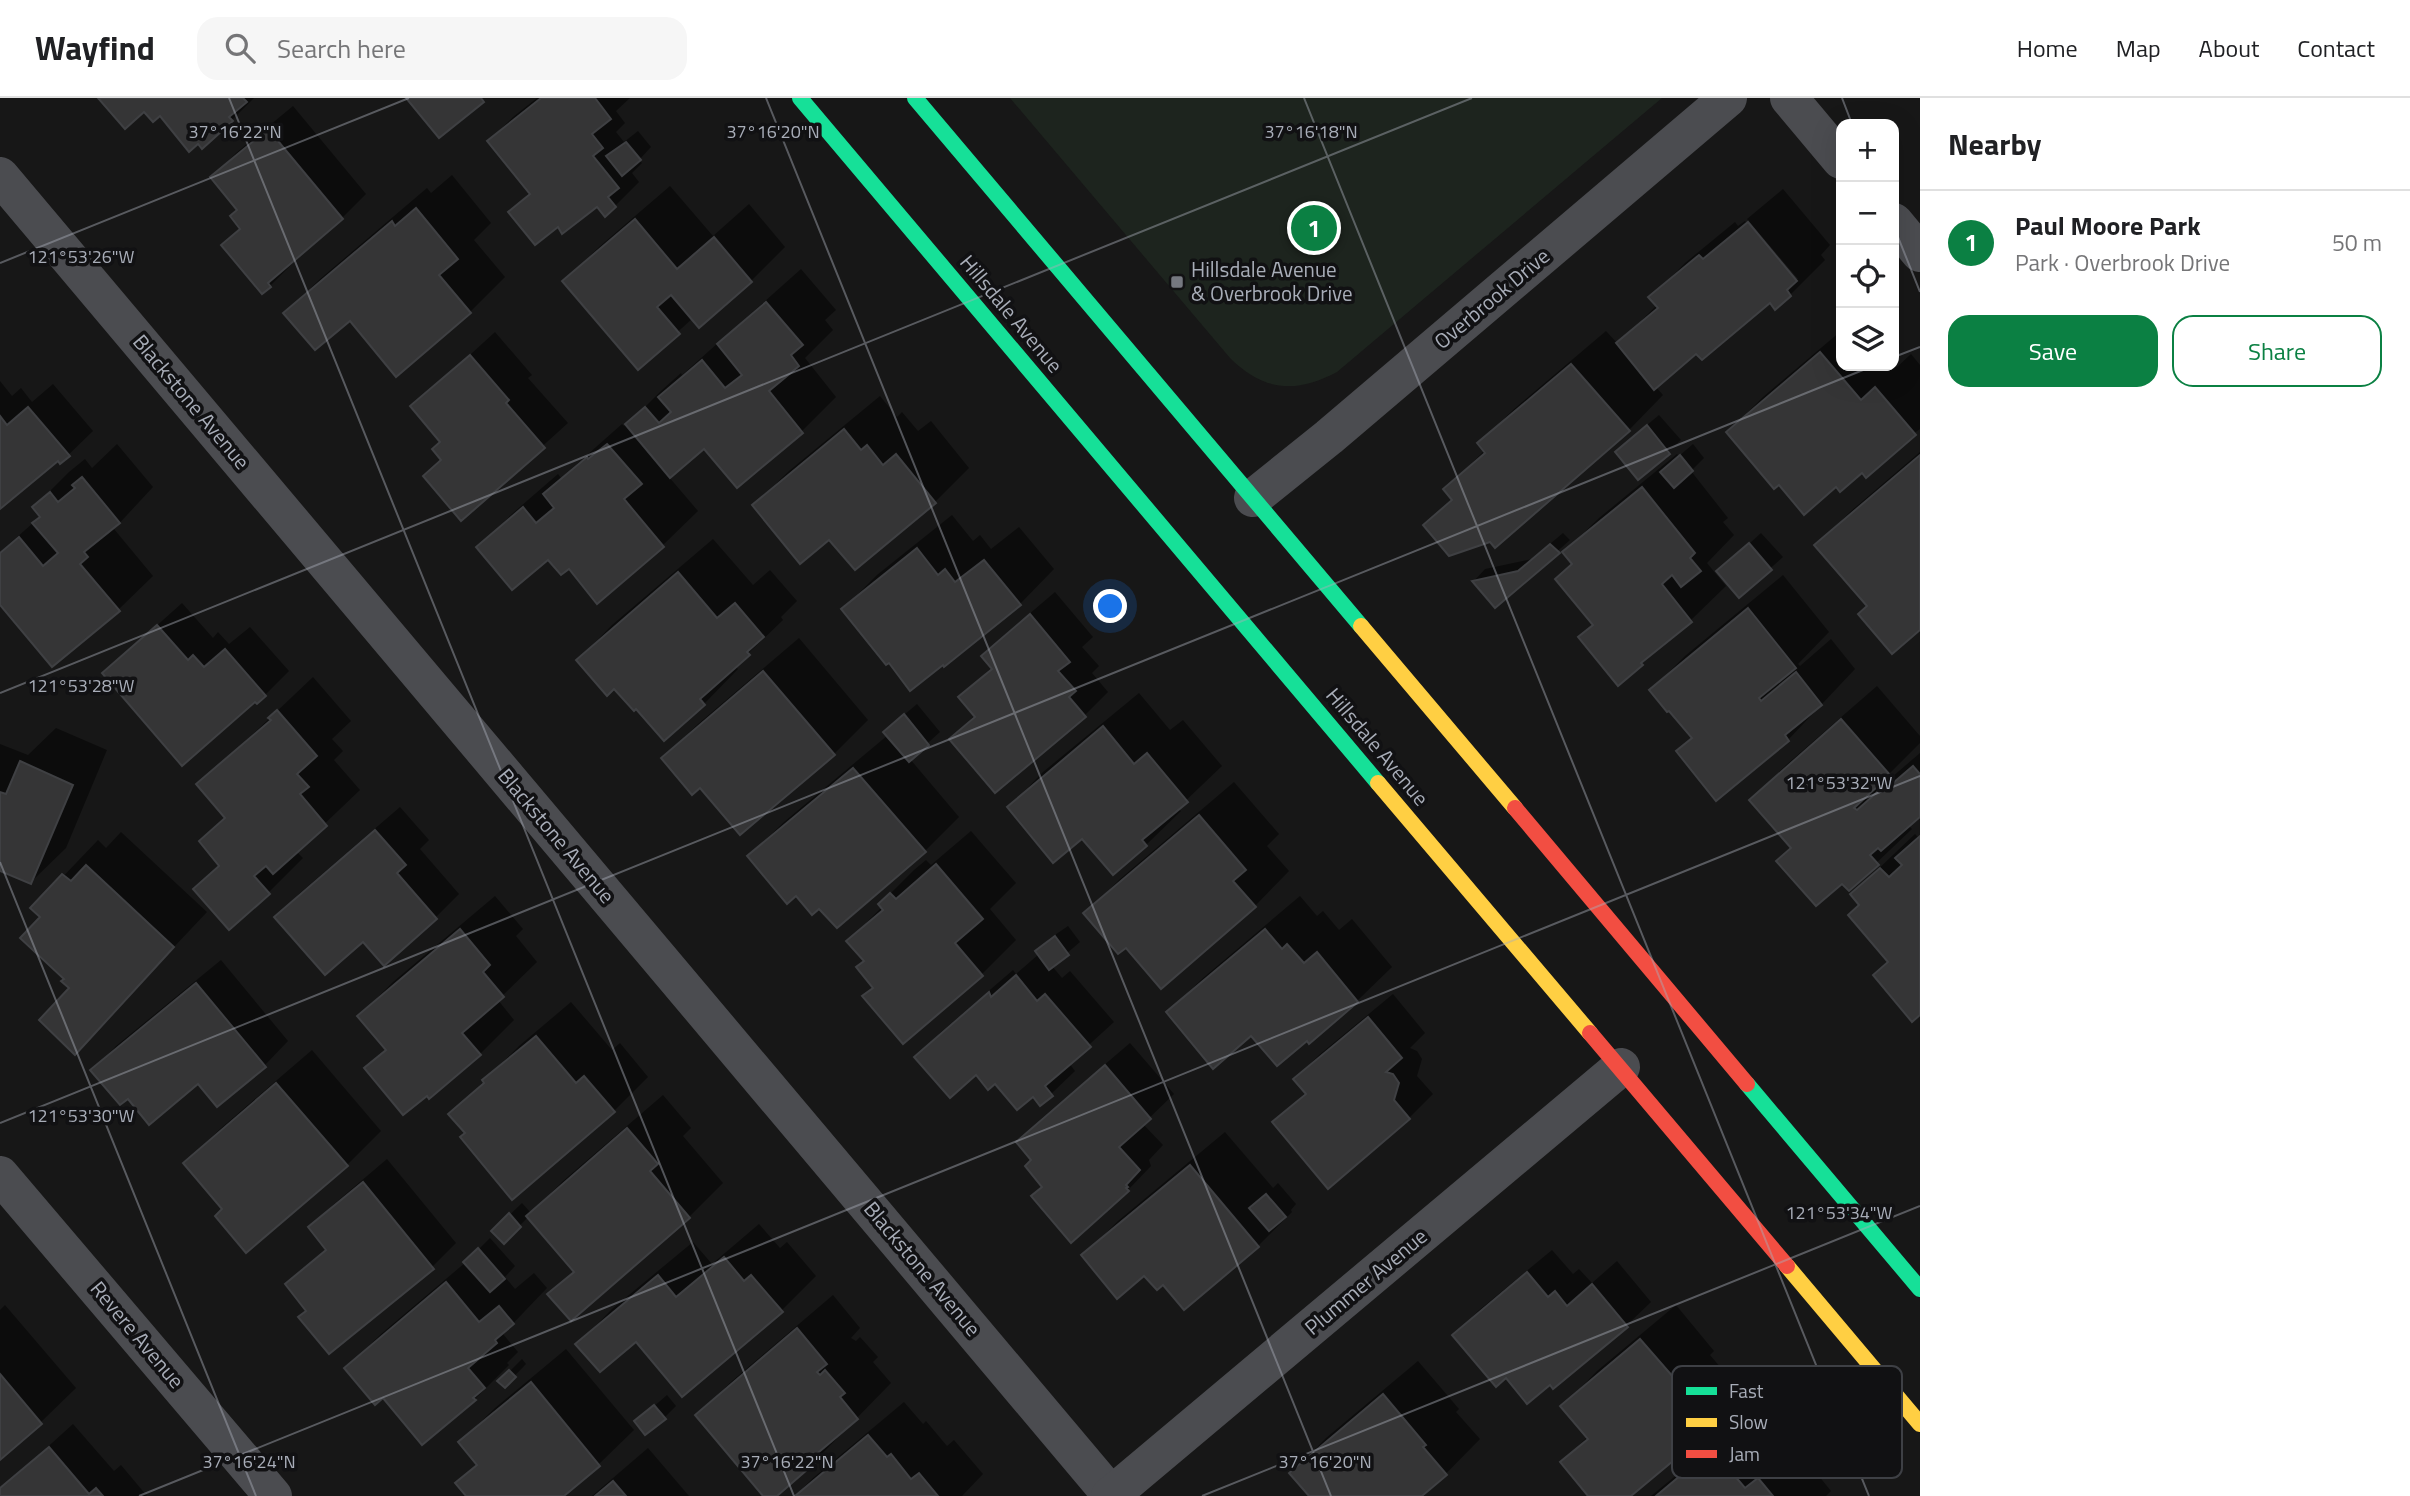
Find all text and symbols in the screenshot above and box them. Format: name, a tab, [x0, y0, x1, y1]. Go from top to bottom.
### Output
search box	[197, 17, 687, 80]
text: Wayfind	[35, 23, 155, 73]
icon: search	[221, 29, 259, 67]
text: Search here	[277, 29, 406, 68]
text: Home	[2017, 30, 2078, 66]
text: Map	[2116, 30, 2161, 66]
text: About	[2199, 30, 2259, 66]
text: Contact	[2297, 30, 2375, 66]
text: 37°16'22"N	[188, 118, 282, 145]
text: 37°16'20"N	[726, 118, 820, 145]
text: 37°16'18"N	[1264, 118, 1358, 145]
map controls	[1836, 119, 1899, 371]
button: +	[1836, 119, 1899, 182]
text: Nearby	[1948, 121, 2041, 167]
button: −	[1836, 182, 1899, 245]
pin: 1	[1291, 202, 1337, 254]
text: Paul Moore Park	[2015, 206, 2201, 245]
text: 1	[1965, 225, 1977, 260]
text: 50 m	[2332, 225, 2382, 260]
street label: Overbrook Drive	[1426, 240, 1556, 356]
text: 121°53'26"W	[27, 243, 135, 270]
button: locate	[1836, 245, 1899, 308]
text: Park · Overbrook Drive	[2015, 245, 2230, 280]
street label: Hillsdale Avenue	[953, 247, 1071, 379]
place label: Hillsdale Avenue & Overbrook Drive	[1191, 253, 1353, 309]
marker: Hillsdale Avenue & Overbrook Drive	[1169, 274, 1185, 290]
button: layers	[1836, 308, 1899, 371]
button: Save	[1948, 315, 2158, 387]
button: Share	[2172, 315, 2382, 387]
street label: Blackstone Avenue	[126, 327, 258, 476]
your location	[1093, 589, 1127, 623]
text: 121°53'28"W	[27, 672, 135, 699]
street label: Hillsdale Avenue	[1319, 680, 1437, 812]
street label: Blackstone Avenue	[491, 761, 623, 910]
text: 121°53'32"W	[1785, 769, 1893, 796]
text: 121°53'30"W	[27, 1102, 135, 1129]
street label: Blackstone Avenue	[857, 1194, 989, 1343]
text: 121°53'34"W	[1785, 1199, 1893, 1226]
street label: Plummer Avenue	[1297, 1220, 1434, 1342]
street label: Revere Avenue	[83, 1274, 192, 1395]
legend	[1672, 1366, 1902, 1478]
text: Fast	[1729, 1376, 1764, 1405]
text: Slow	[1729, 1407, 1768, 1436]
text: Jam	[1729, 1439, 1760, 1468]
text: 37°16'24"N	[202, 1448, 296, 1475]
text: 37°16'22"N	[740, 1448, 834, 1475]
text: 37°16'20"N	[1278, 1448, 1372, 1475]

